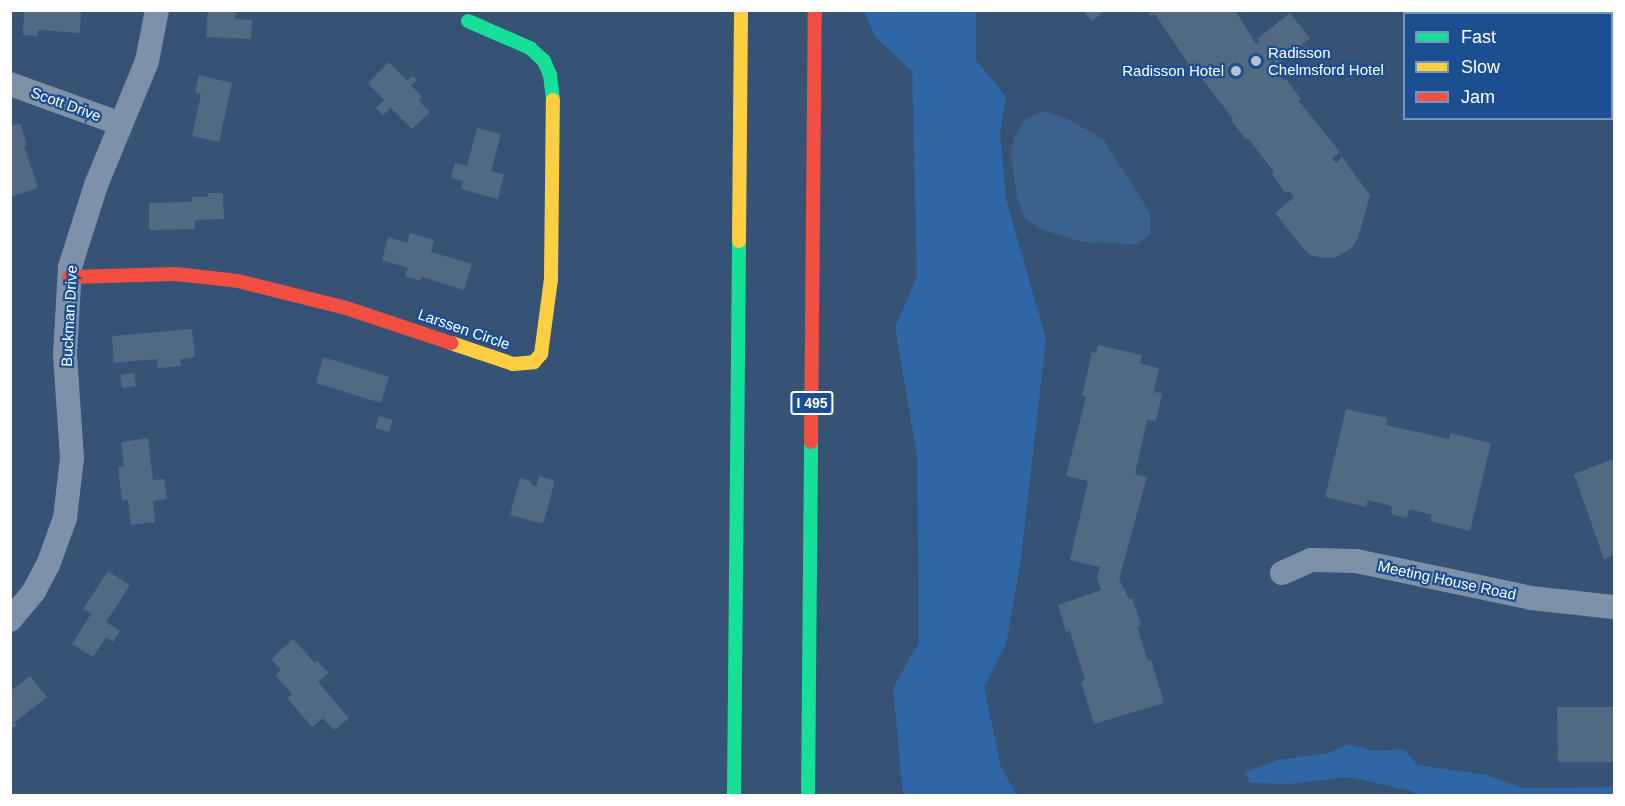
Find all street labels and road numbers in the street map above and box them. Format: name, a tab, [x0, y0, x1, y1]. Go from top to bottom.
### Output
street label: Scott Drive	[28, 83, 104, 125]
street label: Buckman Drive	[57, 265, 81, 367]
street label: Larssen Circle	[416, 305, 512, 353]
road number: I 495	[790, 392, 834, 414]
street label: Meeting House Road	[1376, 557, 1518, 603]

